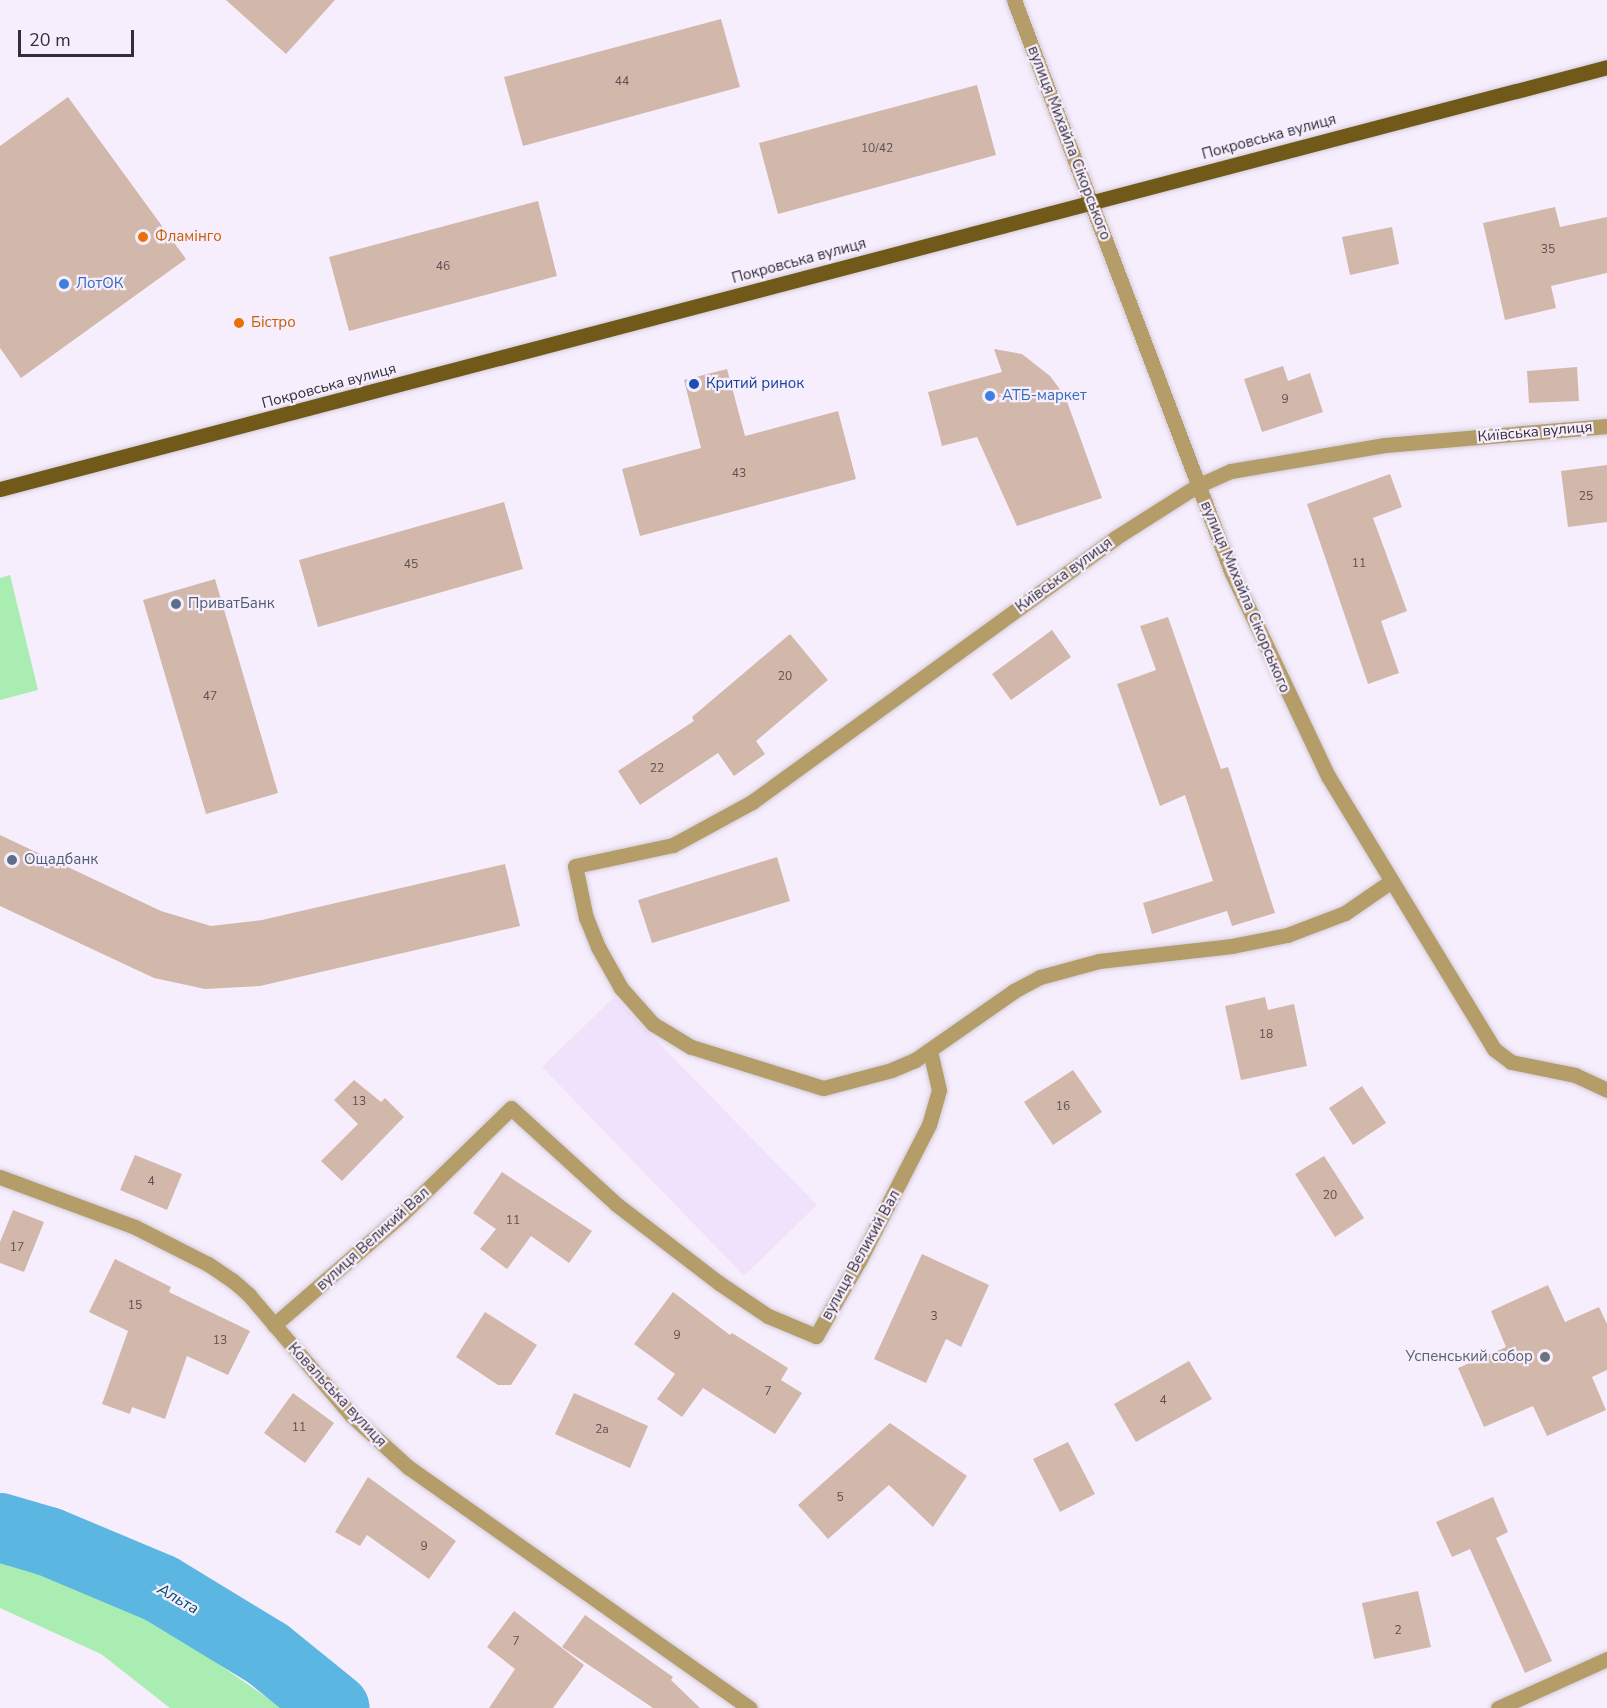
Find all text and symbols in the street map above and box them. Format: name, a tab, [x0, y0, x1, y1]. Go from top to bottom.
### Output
scale bar	[21, 18, 136, 56]
text: 20 m	[29, 28, 71, 52]
street label: вулиця Михайла Сікорського	[1024, 43, 1114, 243]
house number: 44	[615, 75, 629, 89]
street label: Покровська вулиця	[1200, 110, 1338, 164]
house number: 10/42	[861, 142, 893, 156]
place label: Фламінго	[155, 228, 222, 246]
marker: Фламінго	[136, 230, 150, 244]
street label: Покровська вулиця	[730, 234, 868, 288]
house number: 35	[1541, 243, 1555, 257]
house number: 46	[436, 260, 450, 274]
place label: ЛотОК	[76, 275, 123, 293]
marker: ЛотОК	[57, 277, 71, 291]
place label: Бістро	[251, 314, 296, 332]
marker: Бістро	[232, 316, 246, 330]
street label: Покровська вулиця	[260, 359, 398, 413]
place label: Критий ринок	[706, 375, 804, 393]
marker: Критий ринок	[687, 377, 701, 391]
place label: АТБ-маркет	[1002, 387, 1087, 405]
marker: АТБ-маркет	[983, 389, 997, 403]
house number: 9	[1281, 393, 1289, 407]
street label: Київська вулиця	[1477, 418, 1593, 446]
house number: 43	[732, 467, 746, 481]
house number: 25	[1579, 490, 1593, 504]
street label: вулиця Михайла Сікорського	[1196, 499, 1294, 695]
street label: Київська вулиця	[1012, 534, 1116, 616]
house number: 11	[1352, 557, 1366, 571]
house number: 45	[404, 558, 418, 572]
place label: ПриватБанк	[188, 595, 275, 613]
marker: ПриватБанк	[169, 597, 183, 611]
house number: 20	[778, 670, 792, 684]
house number: 47	[203, 690, 217, 704]
house number: 22	[650, 762, 664, 776]
place label: Ощадбанк	[24, 851, 98, 869]
marker: Ощадбанк	[5, 853, 19, 867]
house number: 18	[1259, 1028, 1273, 1042]
house number: 13	[352, 1095, 366, 1109]
house number: 16	[1056, 1100, 1070, 1114]
house number: 4	[147, 1175, 155, 1189]
street label: вулиця Великий Вал	[313, 1184, 433, 1294]
street label: вулиця Великий Вал	[818, 1187, 904, 1323]
house number: 20	[1323, 1189, 1337, 1203]
house number: 11	[506, 1214, 520, 1228]
house number: 17	[10, 1241, 24, 1255]
house number: 15	[128, 1299, 142, 1313]
house number: 3	[930, 1310, 938, 1324]
house number: 9	[673, 1329, 681, 1343]
house number: 13	[213, 1334, 227, 1348]
street label: Ковальська вулиця	[284, 1339, 390, 1451]
place label: Успенський собор	[1406, 1348, 1533, 1366]
marker: Успенський собор	[1538, 1350, 1552, 1364]
house number: 7	[764, 1385, 772, 1399]
house number: 4	[1159, 1394, 1167, 1408]
house number: 11	[292, 1421, 306, 1435]
house number: 2а	[595, 1423, 609, 1437]
house number: 5	[836, 1491, 844, 1505]
house number: 9	[420, 1540, 428, 1554]
water label: Альта	[154, 1580, 202, 1618]
house number: 2	[1394, 1624, 1402, 1638]
house number: 7	[512, 1635, 520, 1649]

